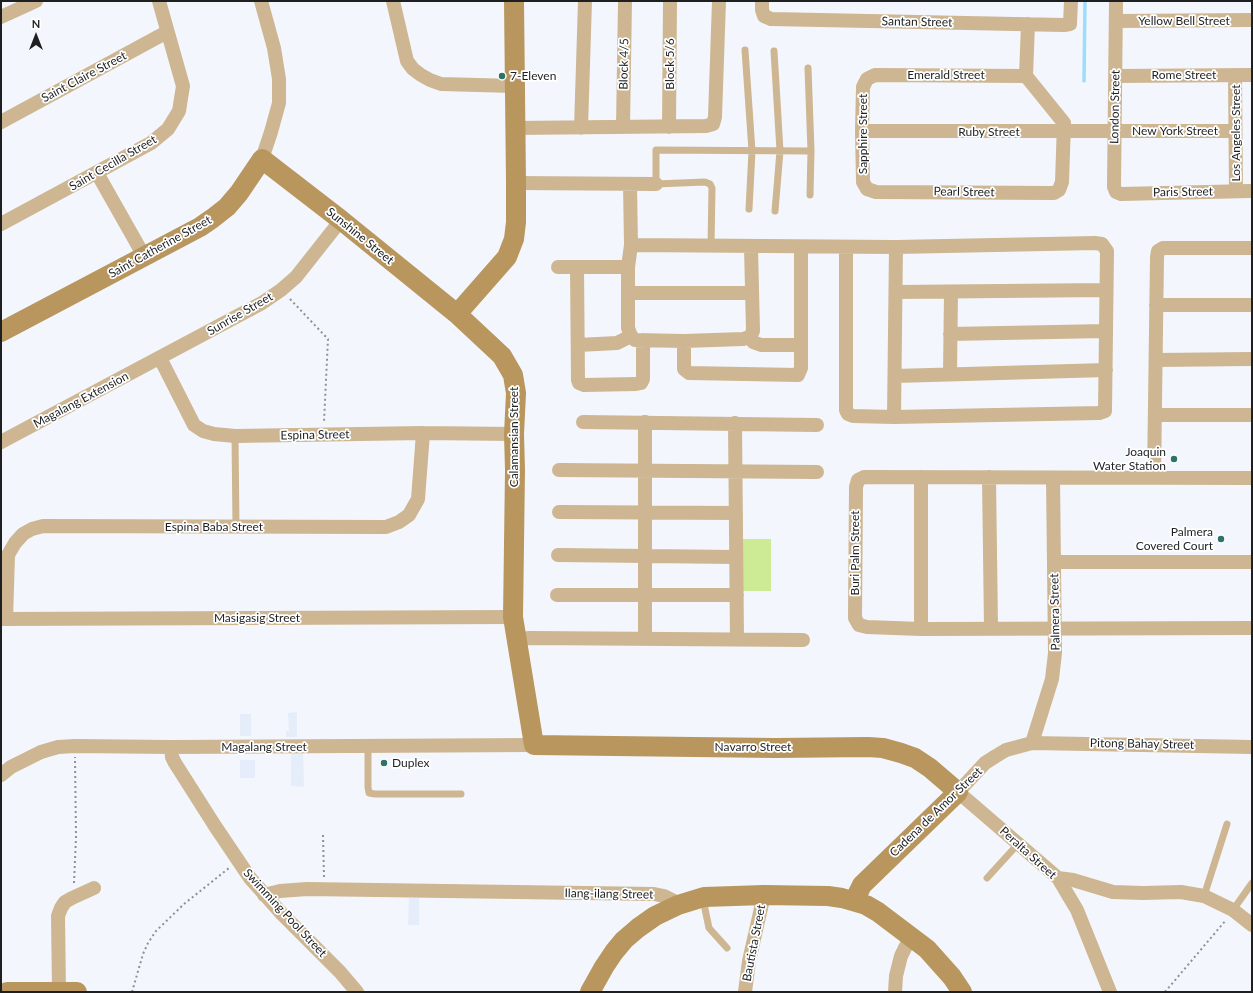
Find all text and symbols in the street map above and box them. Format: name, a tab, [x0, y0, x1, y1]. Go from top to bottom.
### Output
street label: Santan Street	[882, 14, 952, 30]
street label: Yellow Bell Street	[1138, 14, 1230, 28]
north arrow	[16, 16, 56, 56]
text: N	[32, 17, 40, 30]
street label: Block 4/5	[616, 38, 632, 90]
street label: Block 5/6	[663, 38, 677, 90]
street label: Saint Claire Street	[39, 49, 129, 105]
street label: Emerald Street	[907, 68, 985, 82]
street label: Rome Street	[1152, 68, 1216, 82]
place label: 7-Eleven	[510, 69, 556, 83]
street label: London Street	[1107, 70, 1123, 144]
marker: 7-Eleven	[497, 71, 507, 81]
street label: Los Angeles Street	[1229, 84, 1243, 182]
street label: Sapphire Street	[856, 94, 870, 174]
street label: New York Street	[1132, 124, 1218, 138]
street label: Ruby Street	[958, 125, 1020, 139]
street label: Saint Cecilla Street	[67, 132, 159, 194]
street label: Pearl Street	[933, 184, 995, 200]
street label: Paris Street	[1153, 184, 1213, 200]
street label: Sunshine Street	[324, 205, 396, 267]
street label: Saint Catherine Street	[106, 213, 214, 281]
street label: Sunrise Street	[205, 289, 275, 339]
street label: Magalang Extension	[31, 369, 131, 431]
street label: Calamansian Street	[507, 387, 521, 487]
street label: Espina Street	[280, 427, 350, 443]
place label: Joaquin Water Station	[1093, 445, 1166, 473]
marker: Joaquin Water Station	[1169, 454, 1179, 464]
street label: Buri Palm Street	[848, 511, 862, 595]
street label: Espina Baba Street	[165, 520, 263, 534]
place label: Palmera Covered Court	[1136, 525, 1213, 553]
marker: Palmera Covered Court	[1216, 534, 1226, 544]
street label: Palmera Street	[1047, 573, 1063, 651]
street label: Masigasig Street	[214, 611, 300, 625]
street label: Pitong Bahay Street	[1090, 736, 1194, 752]
street label: Magalang Street	[221, 740, 307, 754]
street label: Navarro Street	[715, 740, 791, 754]
place label: Duplex	[392, 756, 430, 770]
marker: Duplex	[379, 758, 389, 768]
street label: Cadena de Amor Street	[887, 764, 985, 860]
street label: Peralta Street	[997, 824, 1059, 882]
street label: Swimming Pool Street	[240, 866, 330, 960]
street label: Ilang-ilang Street	[565, 886, 653, 902]
street label: Bautista Street	[740, 903, 768, 983]

